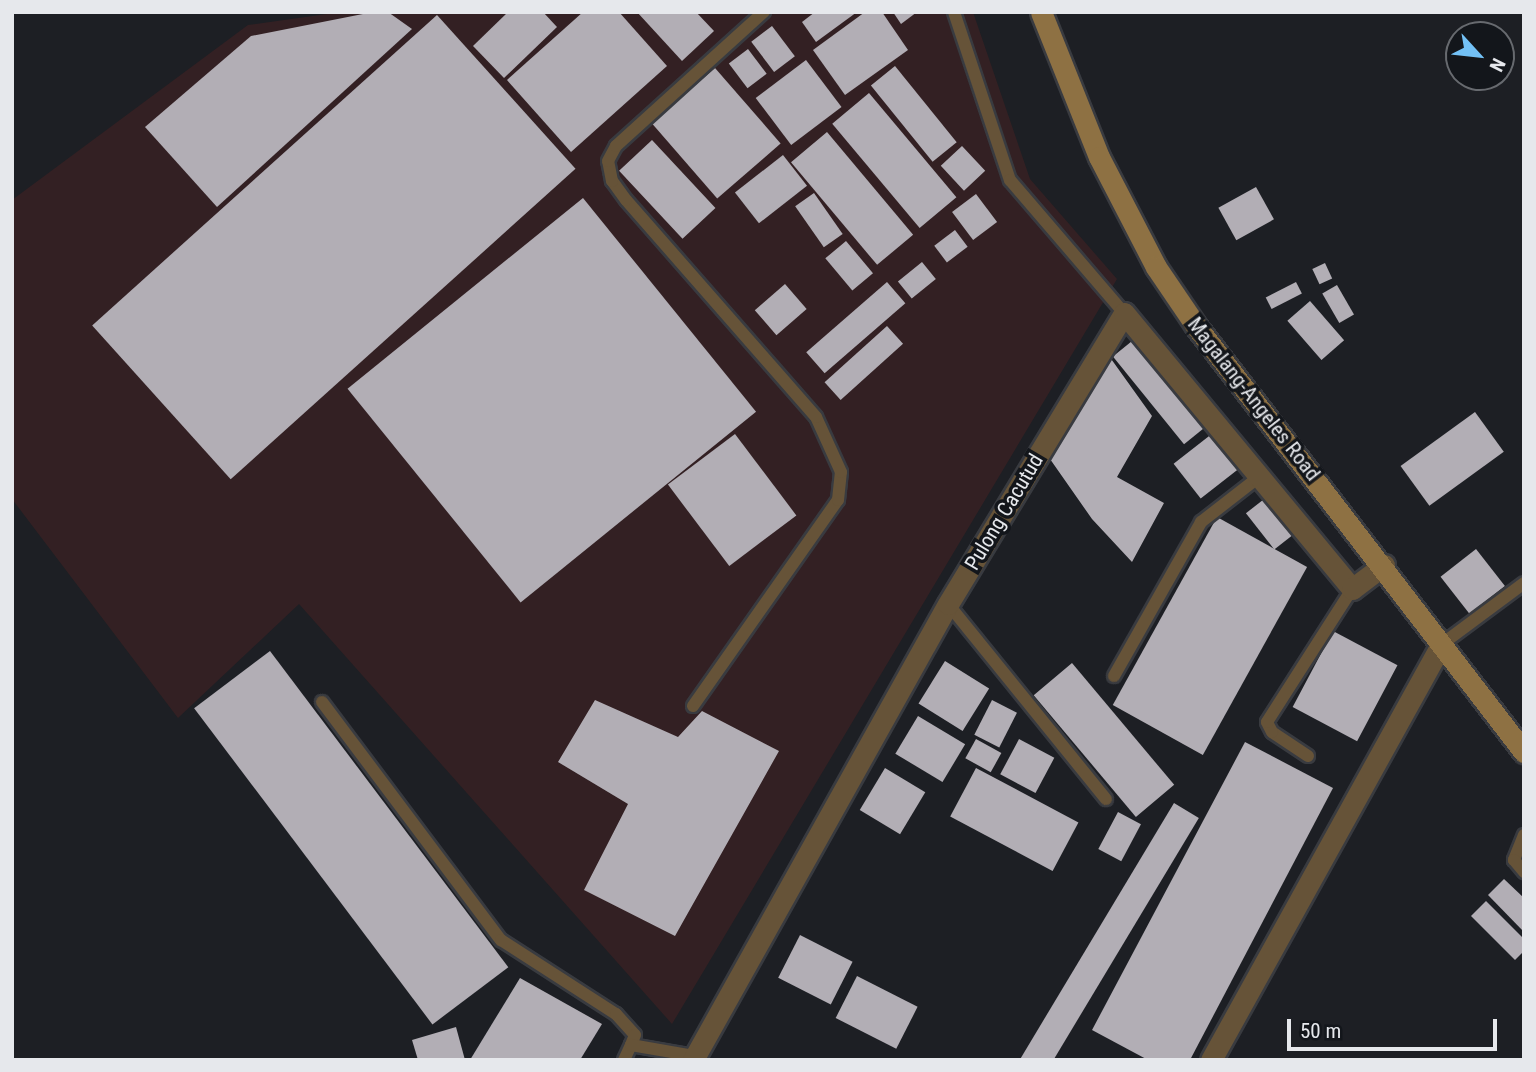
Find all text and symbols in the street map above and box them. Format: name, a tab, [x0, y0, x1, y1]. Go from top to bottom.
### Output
north arrow	[1445, 21, 1515, 91]
text: N	[1484, 54, 1510, 75]
street label: Magalang-Angeles Road	[1182, 312, 1326, 486]
street label: Pulong Cacutud	[959, 449, 1049, 575]
scale bar	[1291, 1006, 1501, 1050]
text: 50 m	[1300, 1019, 1341, 1043]

